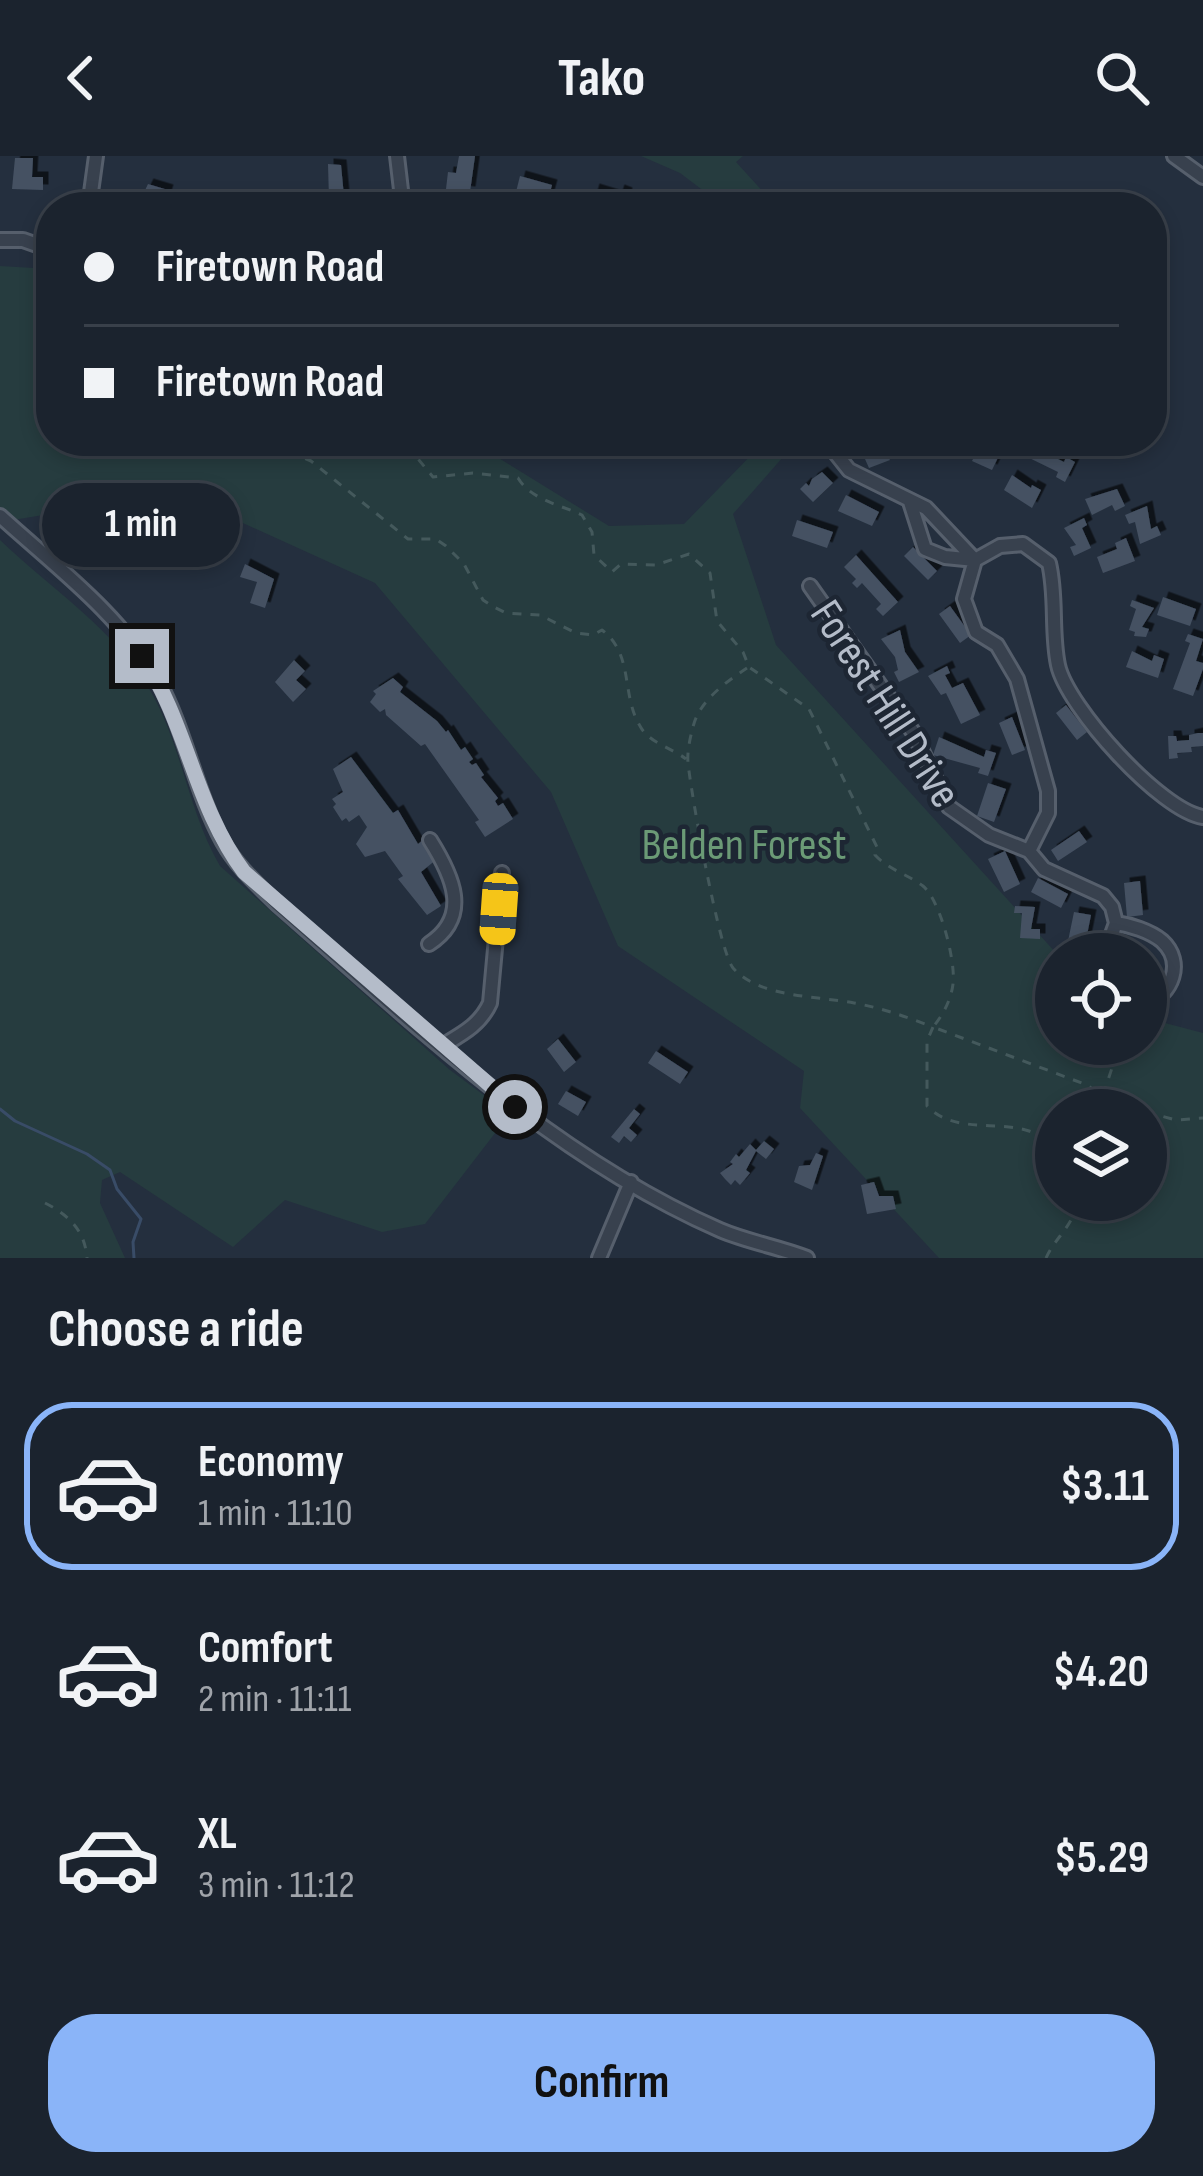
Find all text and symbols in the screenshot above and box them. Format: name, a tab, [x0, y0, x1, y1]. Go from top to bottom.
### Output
icon: back	[48, 45, 114, 111]
icon: search	[1089, 45, 1155, 111]
text: Tako	[558, 46, 645, 111]
text: Firetown Road	[156, 240, 384, 295]
text: Firetown Road	[156, 355, 384, 410]
callout: 1 min	[43, 482, 241, 566]
text: 1 min	[105, 501, 177, 548]
street label: Forest Hill Drive	[798, 590, 972, 818]
route end	[115, 629, 169, 683]
park label: Belden Forest	[641, 818, 847, 873]
car	[479, 872, 519, 946]
map controls	[1035, 933, 1167, 1221]
button: locate	[1035, 933, 1167, 1065]
route start	[488, 1080, 542, 1134]
button: layers	[1035, 1089, 1167, 1221]
text: Choose a ride	[48, 1297, 304, 1362]
icon: car	[54, 1432, 162, 1540]
text: Economy	[198, 1435, 344, 1490]
text: $3.11	[1060, 1459, 1149, 1514]
text: 1 min · 11:10	[198, 1490, 353, 1537]
icon: car	[54, 1618, 162, 1726]
text: Comfort	[198, 1621, 333, 1676]
text: $4.20	[1053, 1645, 1149, 1700]
text: 2 min · 11:11	[198, 1676, 351, 1723]
icon: car	[54, 1804, 162, 1912]
text: XL	[198, 1807, 237, 1862]
text: $5.29	[1054, 1831, 1149, 1886]
text: 3 min · 11:12	[198, 1862, 355, 1909]
button: Confirm	[48, 2014, 1155, 2152]

